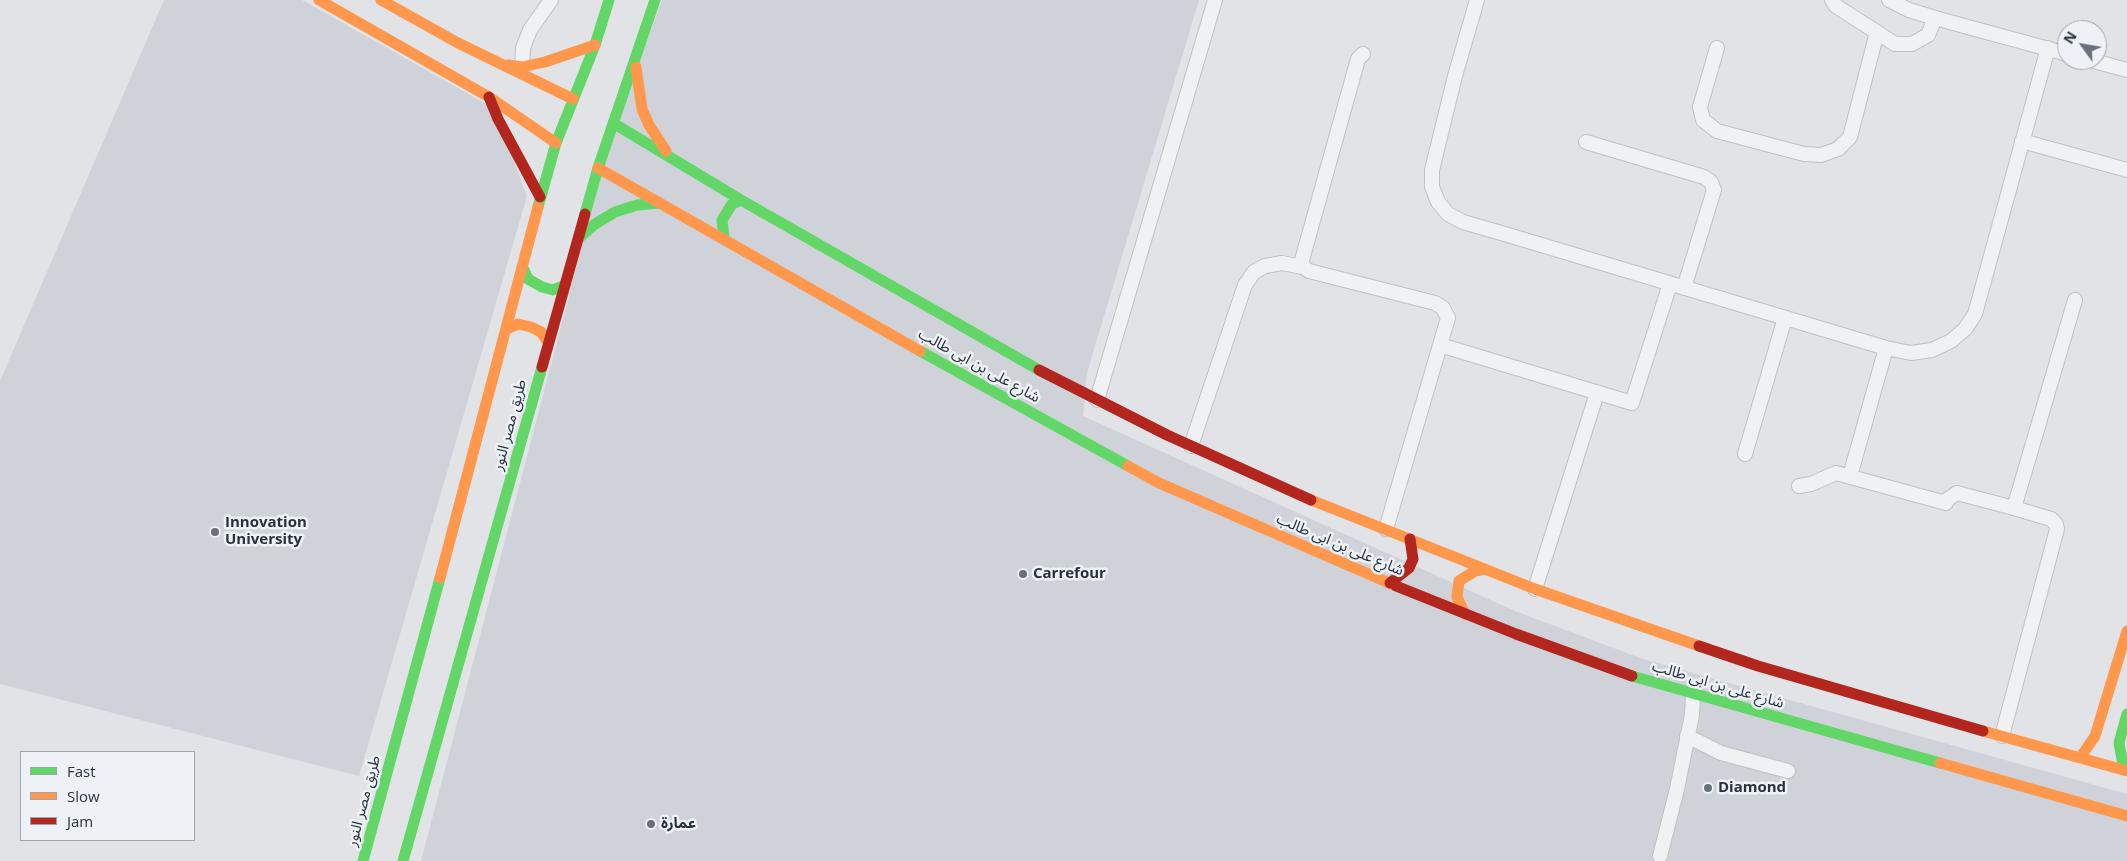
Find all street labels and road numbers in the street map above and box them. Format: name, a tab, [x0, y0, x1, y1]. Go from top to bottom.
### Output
street label: شارع على بن ابى طالب	[915, 325, 1043, 407]
street label: طريق مصر النور	[489, 378, 531, 472]
street label: شارع على بن ابى طالب	[1274, 510, 1406, 580]
street label: شارع على بن ابى طالب	[1650, 658, 1786, 712]
street label: طريق مصر النور	[343, 754, 385, 848]

